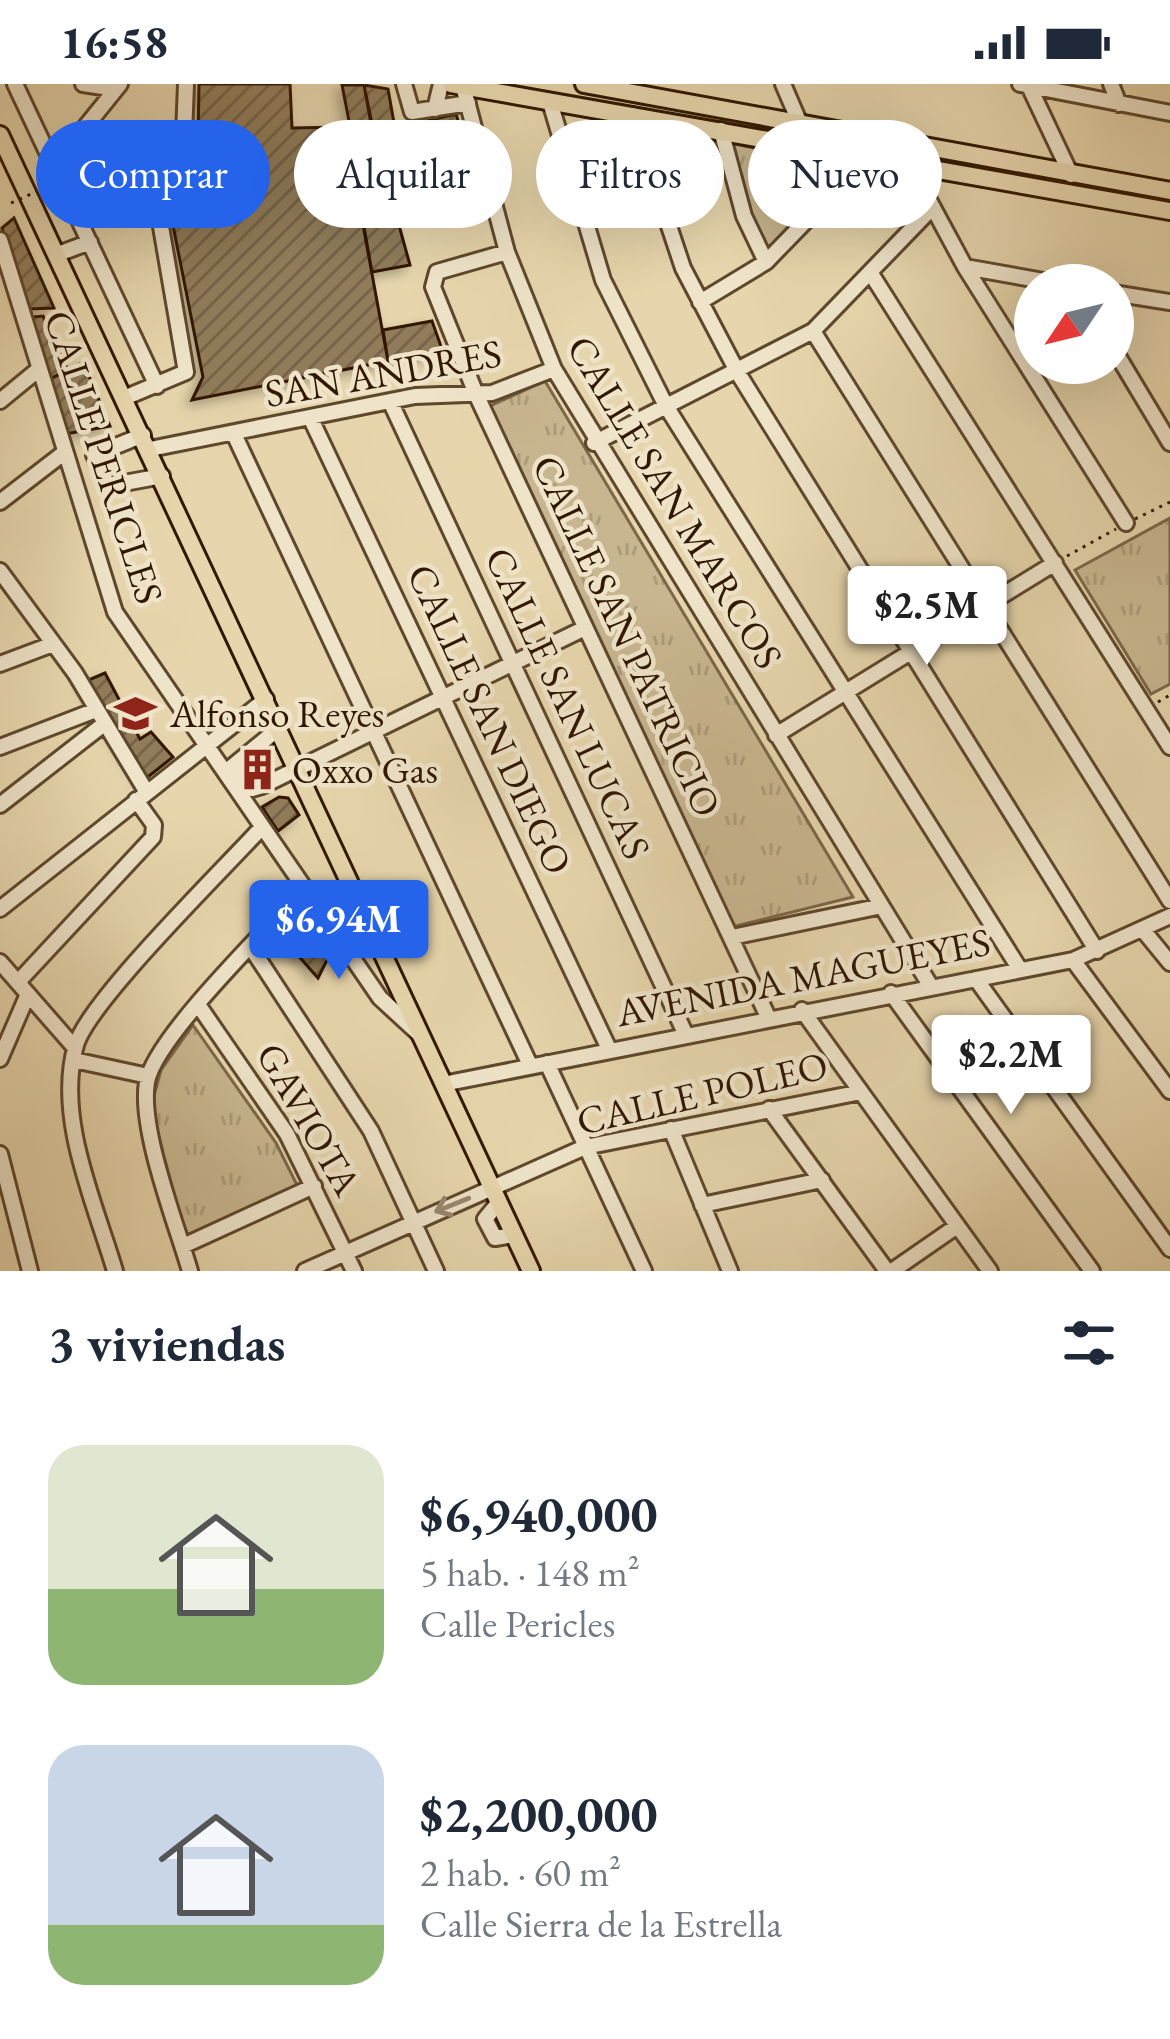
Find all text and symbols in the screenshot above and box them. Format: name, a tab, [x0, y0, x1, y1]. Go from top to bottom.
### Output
text: 16:58	[60, 13, 168, 71]
chip: Comprar	[36, 120, 270, 228]
chip: Alquilar	[294, 120, 512, 228]
chip: Filtros	[536, 120, 724, 228]
chip: Nuevo	[748, 120, 942, 228]
north arrow	[1014, 264, 1134, 384]
map controls	[1014, 264, 1134, 384]
street label: CALLE PERICLES	[33, 304, 175, 610]
street label: CALLE SAN MARCOS	[555, 326, 795, 678]
street label: SAN ANDRES	[261, 327, 505, 419]
street label: CALLE SAN PATRICIO	[521, 447, 733, 825]
street label: CALLE SAN LUCAS	[473, 539, 663, 867]
street label: CALLE SAN DIEGO	[396, 556, 584, 882]
pin: $2.5M	[843, 566, 1011, 668]
text: $2.5M	[875, 579, 979, 630]
place label: Alfonso Reyes	[169, 688, 384, 739]
school or university icon: Alfonso Reyes	[113, 690, 159, 736]
place label: Oxxo Gas	[292, 744, 438, 795]
building icon: Oxxo Gas	[235, 746, 281, 792]
pin: $6.94M	[241, 880, 437, 982]
text: $6.94M	[276, 893, 402, 944]
street label: AVENIDA MAGUEYES	[611, 916, 994, 1038]
pin: $2.2M	[927, 1015, 1095, 1117]
text: $2.2M	[959, 1028, 1063, 1079]
street label: GAVIOTA	[245, 1033, 374, 1205]
street label: CALLE POLEO	[572, 1039, 832, 1147]
one-way arrow	[434, 1196, 471, 1217]
text: 3 viviendas	[48, 1310, 285, 1376]
icon: filters	[1056, 1310, 1122, 1376]
text: $6,940,000	[420, 1481, 658, 1547]
icon: home	[144, 1493, 288, 1637]
text: 5 hab. · 148 m²	[420, 1547, 640, 1598]
text: Calle Pericles	[420, 1598, 615, 1649]
text: $2,200,000	[420, 1781, 658, 1847]
icon: home	[144, 1793, 288, 1937]
text: 2 hab. · 60 m²	[420, 1847, 621, 1898]
text: Calle Sierra de la Estrella	[420, 1898, 782, 1949]

